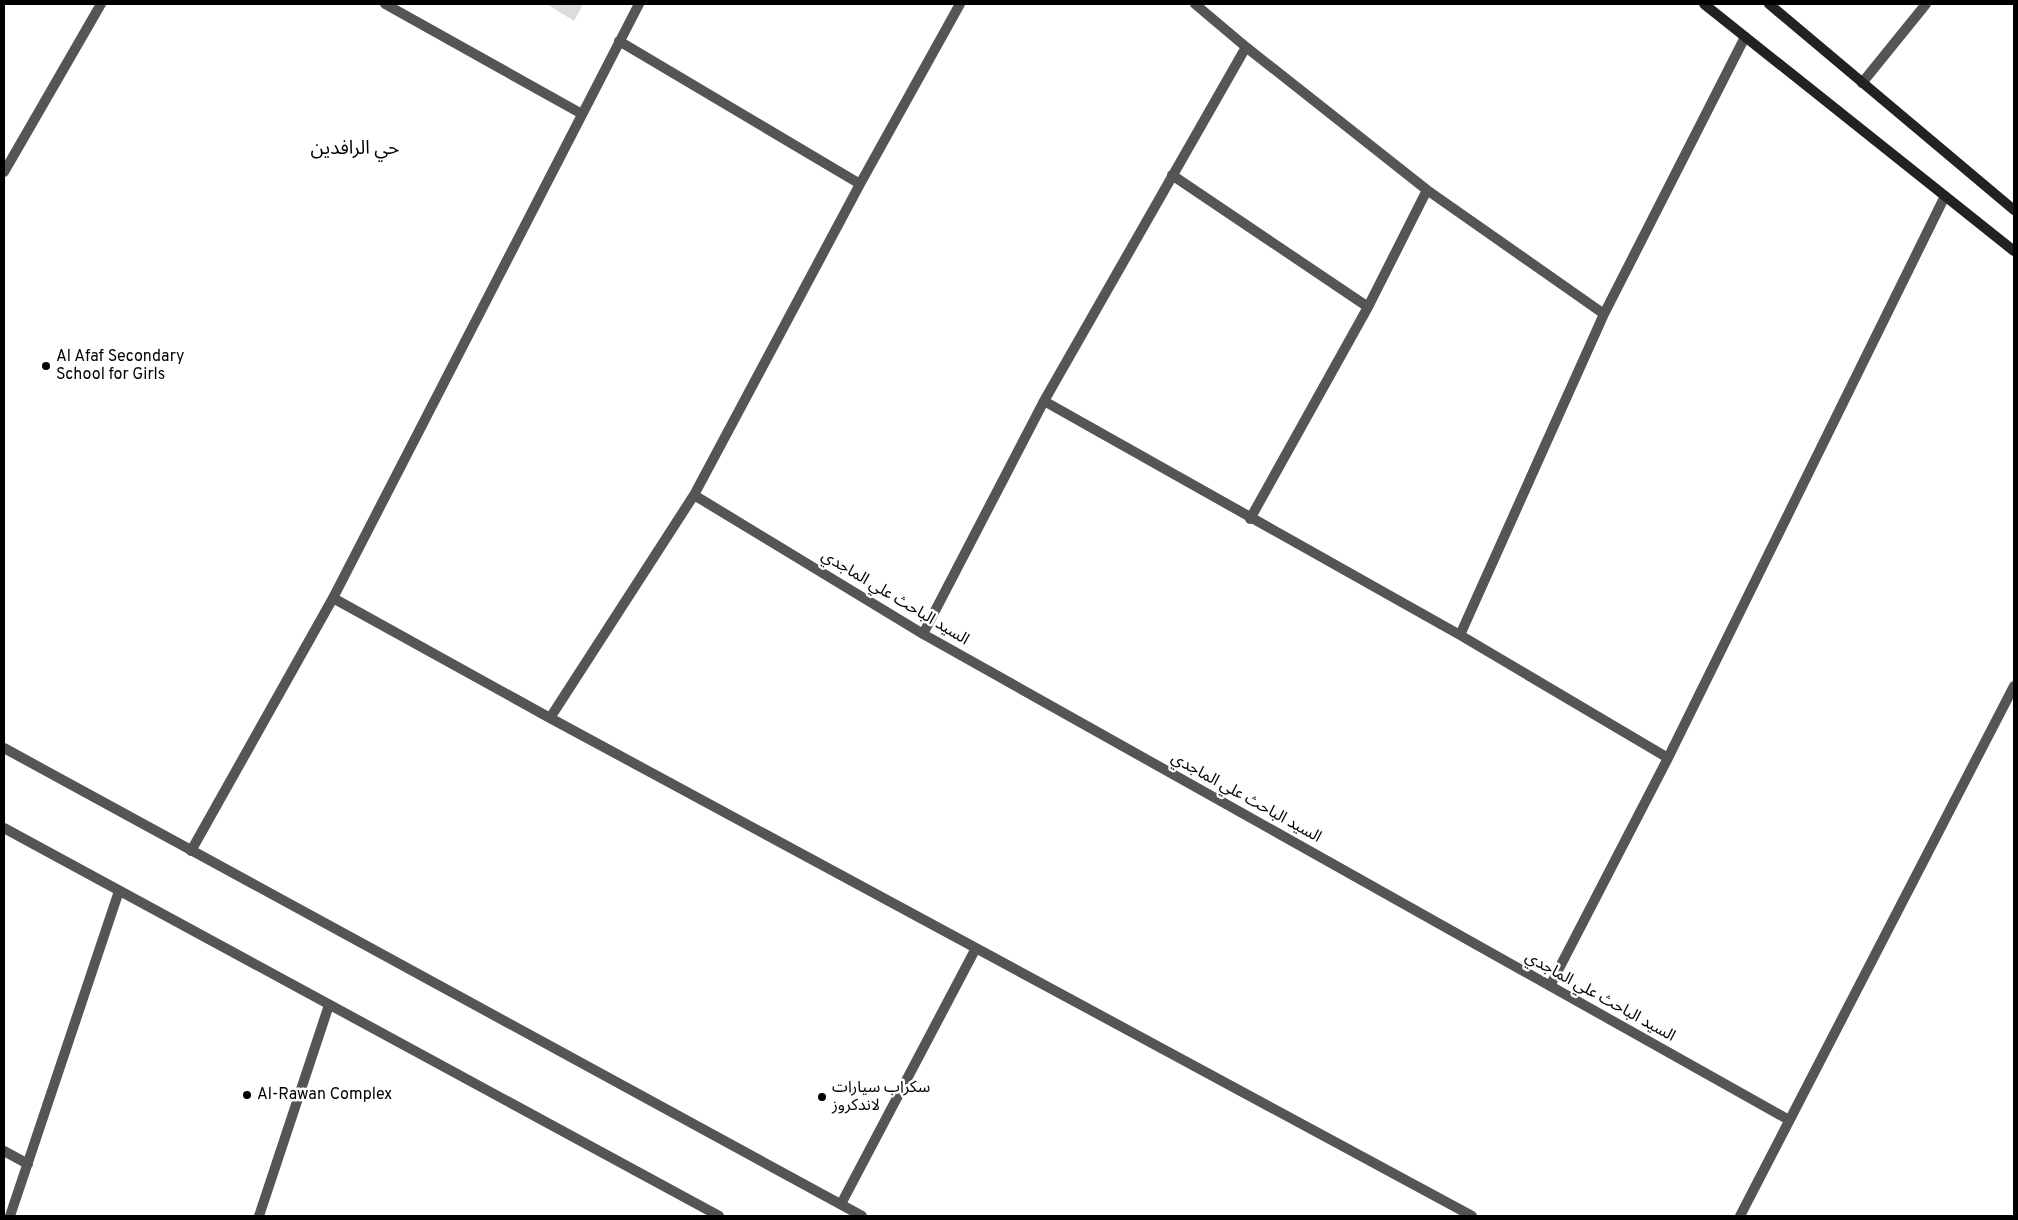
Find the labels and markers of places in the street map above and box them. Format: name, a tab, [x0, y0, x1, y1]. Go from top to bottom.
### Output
place label: Al Afaf Secondary School for Girls	[56, 347, 185, 385]
marker: Al Afaf Secondary School for Girls	[40, 360, 52, 372]
place label: سكراب سيارات لاندكروز	[831, 1078, 930, 1116]
place label: Al-Rawan Complex	[257, 1085, 392, 1105]
marker: Al-Rawan Complex	[241, 1089, 253, 1101]
marker: سكراب سيارات لاندكروز	[816, 1091, 828, 1103]

